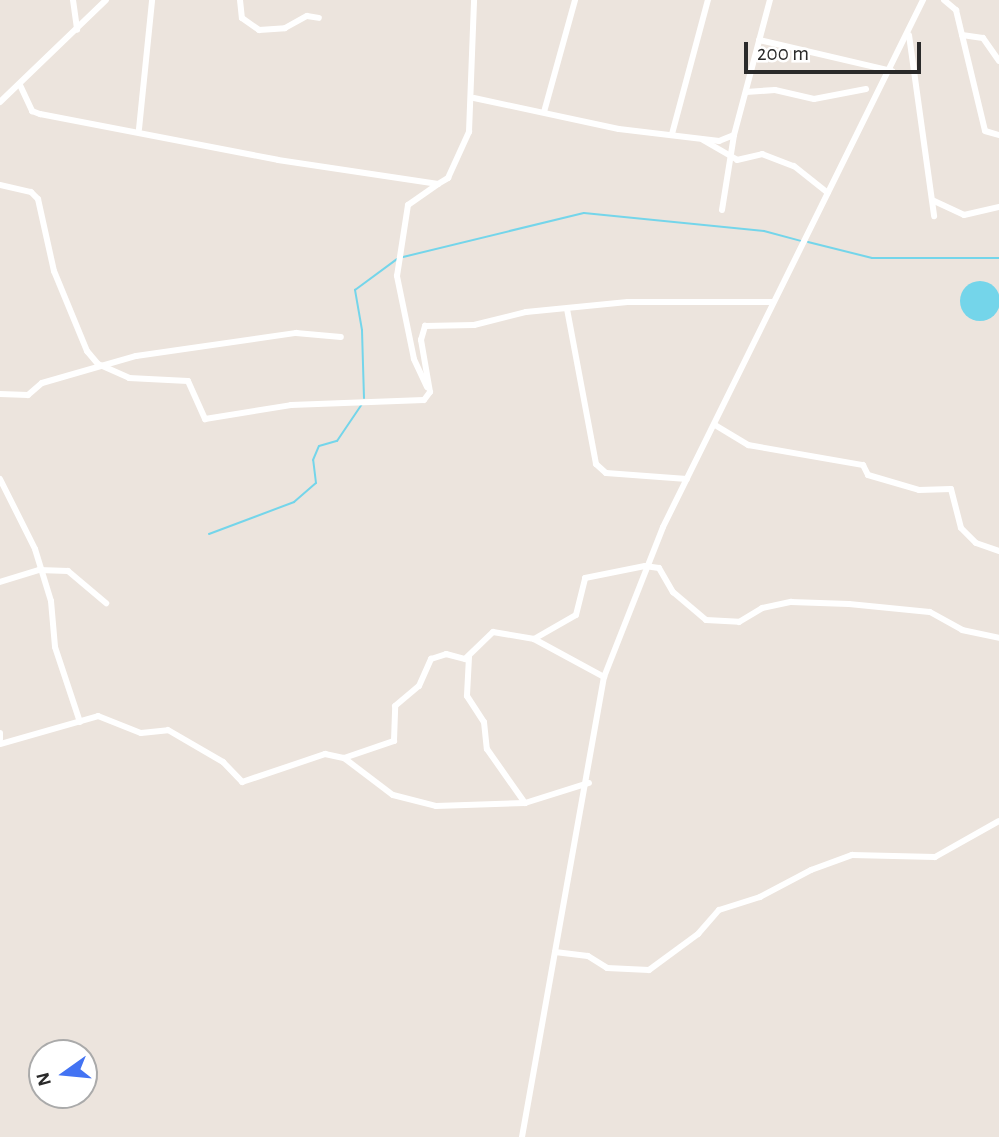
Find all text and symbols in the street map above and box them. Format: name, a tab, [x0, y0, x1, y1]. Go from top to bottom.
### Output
scale bar	[747, 28, 924, 72]
text: 200 m	[757, 43, 809, 64]
north arrow	[28, 1039, 98, 1109]
text: N	[33, 1070, 55, 1088]

